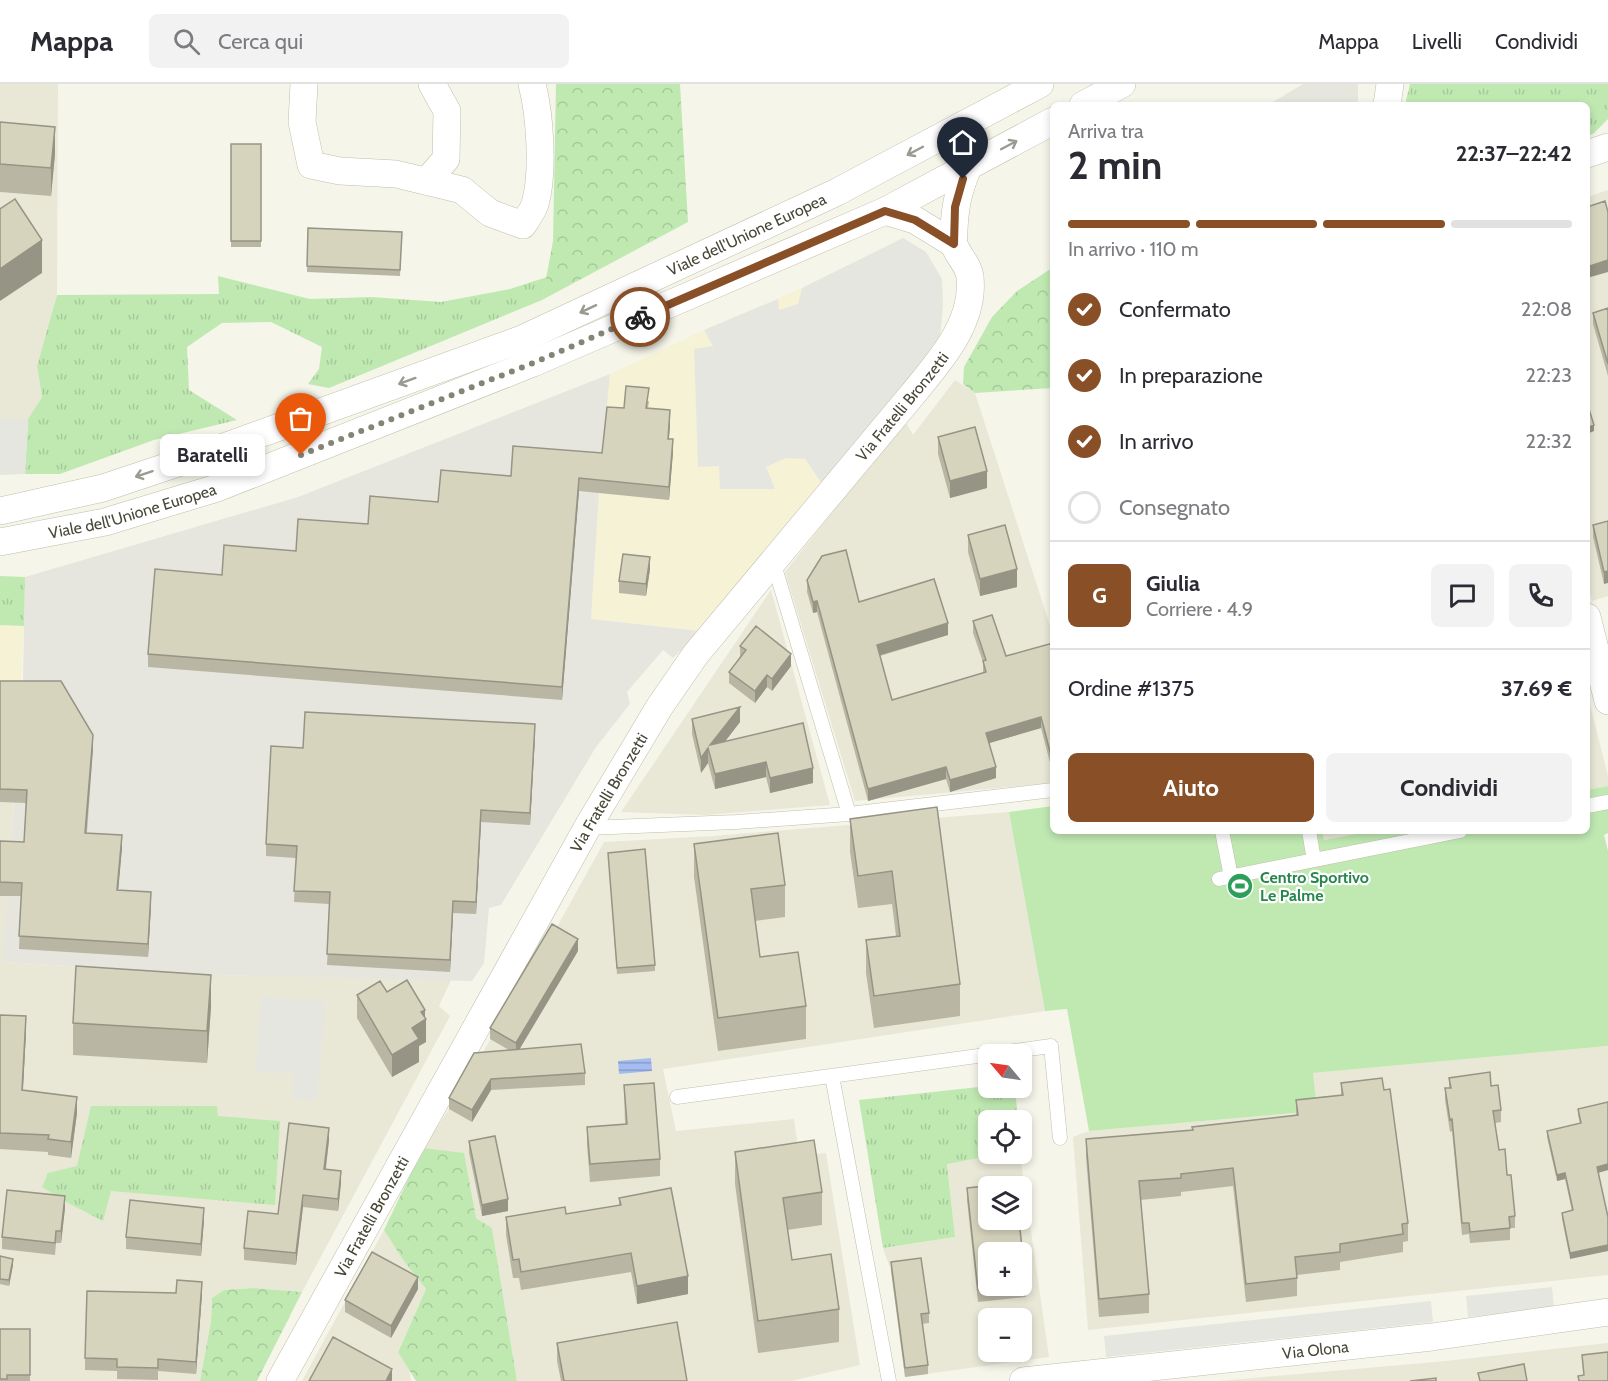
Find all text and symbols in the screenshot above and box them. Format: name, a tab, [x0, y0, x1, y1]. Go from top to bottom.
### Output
search box	[149, 14, 569, 68]
text: Mappa	[30, 24, 113, 58]
icon: search	[170, 25, 203, 58]
text: Cerca qui	[218, 28, 303, 55]
text: Mappa	[1318, 29, 1379, 54]
text: Livelli	[1412, 29, 1462, 54]
text: Condividi	[1495, 29, 1578, 54]
pin	[937, 117, 988, 179]
text: Arriva tra	[1068, 119, 1144, 143]
icon: home	[946, 126, 979, 159]
one-way arrow	[1000, 139, 1017, 151]
text: 22:37–22:42	[1456, 140, 1572, 167]
text: 2 min	[1068, 141, 1162, 189]
one-way arrow	[906, 146, 924, 157]
street label: Viale dell'Unione Europea	[664, 189, 829, 280]
text: In arrivo · 110 m	[1068, 237, 1199, 261]
courier	[610, 287, 670, 347]
icon: check	[1068, 293, 1101, 326]
text: Confermato	[1119, 296, 1231, 323]
text: 22:08	[1521, 297, 1572, 321]
icon: bike	[624, 301, 657, 334]
one-way arrow	[579, 303, 597, 315]
street label: Via Fratelli Bronzetti	[852, 349, 953, 465]
icon: check	[1068, 359, 1101, 392]
text: In preparazione	[1119, 362, 1263, 389]
text: 22:23	[1526, 363, 1572, 387]
one-way arrow	[398, 377, 417, 388]
pin	[275, 393, 326, 455]
icon: bag	[284, 402, 317, 435]
icon: check	[1068, 425, 1101, 458]
text: In arrivo	[1119, 428, 1194, 455]
text: 22:32	[1526, 429, 1572, 453]
callout: Baratelli	[160, 434, 265, 476]
text: Baratelli	[177, 443, 248, 467]
one-way arrow	[135, 470, 154, 481]
street label: Viale dell'Unione Europea	[47, 480, 219, 543]
text: Consegnato	[1119, 494, 1230, 521]
button: chat	[1431, 564, 1494, 627]
button: phone	[1509, 564, 1572, 627]
text: Giulia	[1146, 570, 1200, 597]
text: G	[1092, 582, 1107, 609]
text: Corriere · 4.9	[1146, 597, 1253, 621]
text: Ordine #1375	[1068, 675, 1194, 702]
text: 37.69 €	[1501, 675, 1572, 702]
street label: Via Fratelli Bronzetti	[566, 730, 652, 856]
button: Aiuto	[1068, 753, 1314, 822]
button: Condividi	[1326, 753, 1572, 822]
place label: Centro Sportivo Le Palme	[1260, 868, 1369, 905]
sports icon: Centro Sportivo Le Palme	[1225, 871, 1255, 901]
north arrow	[978, 1044, 1032, 1098]
map controls	[978, 1044, 1032, 1362]
button: locate	[978, 1110, 1032, 1164]
street label: Via Fratelli Bronzetti	[331, 1153, 413, 1281]
button: layers	[978, 1176, 1032, 1230]
button: +	[978, 1242, 1032, 1296]
button: −	[978, 1308, 1032, 1362]
street label: Via Olona	[1281, 1337, 1350, 1363]

